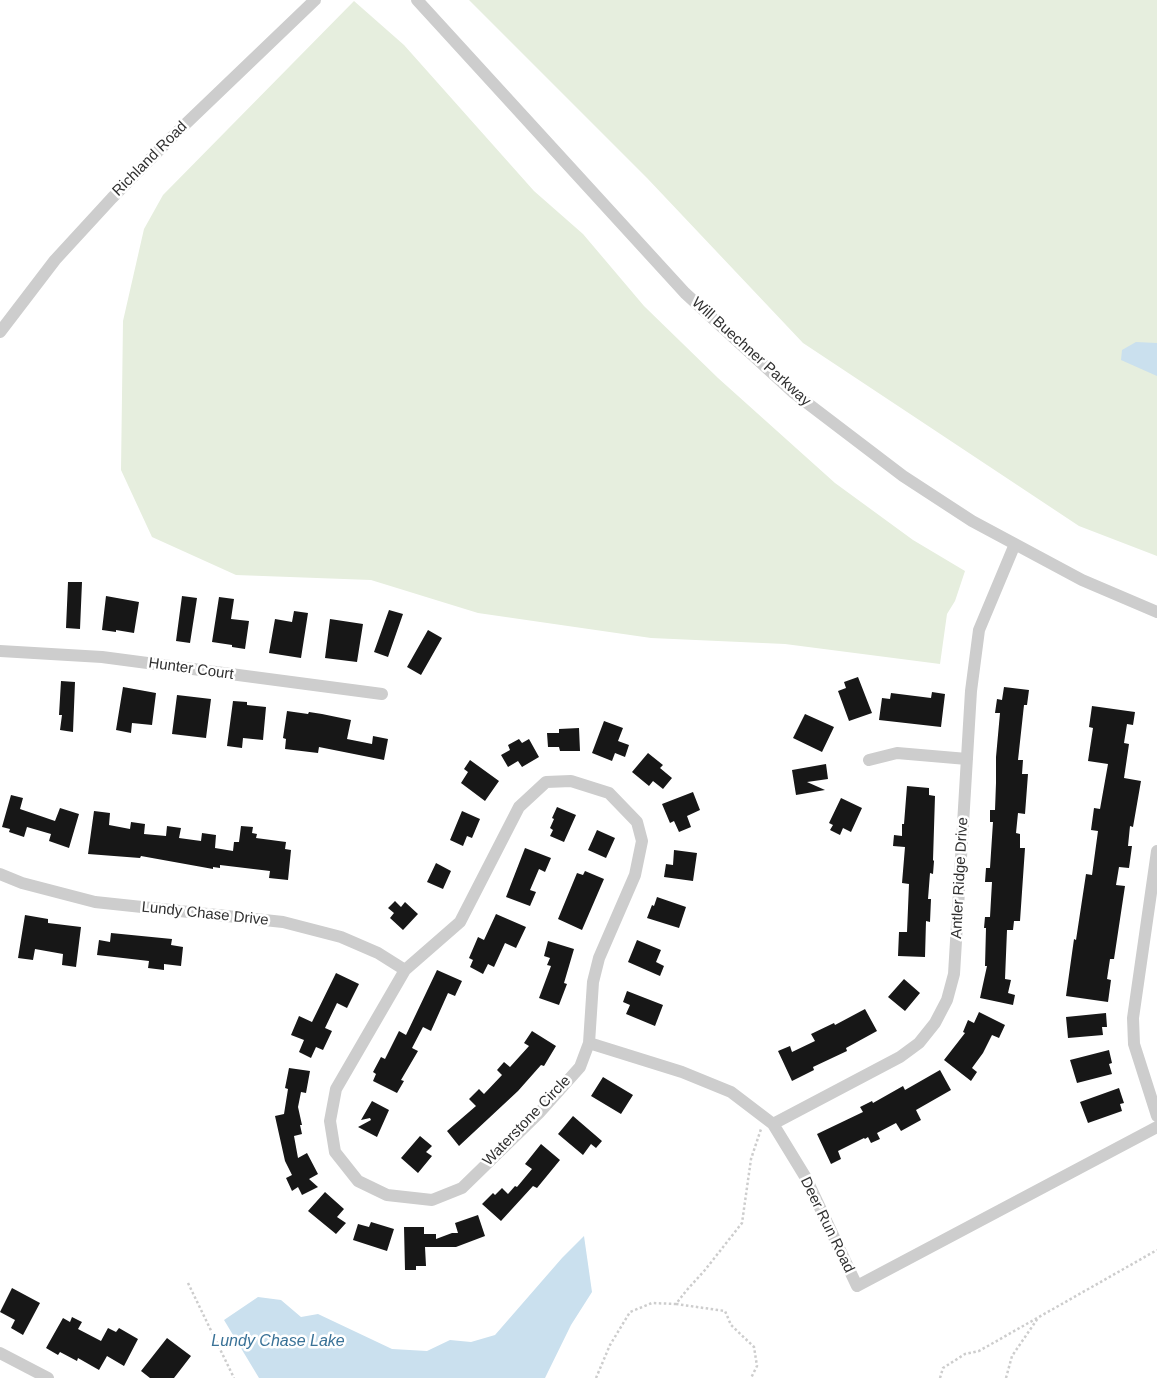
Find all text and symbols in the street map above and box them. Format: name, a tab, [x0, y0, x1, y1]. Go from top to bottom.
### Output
street label: Richland Road	[109, 118, 191, 200]
street label: Will Buechner Parkway	[688, 294, 814, 410]
street label: Hunter Court	[147, 654, 235, 684]
street label: Antler Ridge Drive	[948, 817, 972, 939]
street label: Lundy Chase Drive	[141, 898, 269, 930]
street label: Waterstone Circle	[479, 1072, 575, 1170]
street label: Deer Run Road	[796, 1174, 858, 1276]
water label: Lundy Chase Lake	[211, 1332, 345, 1352]

